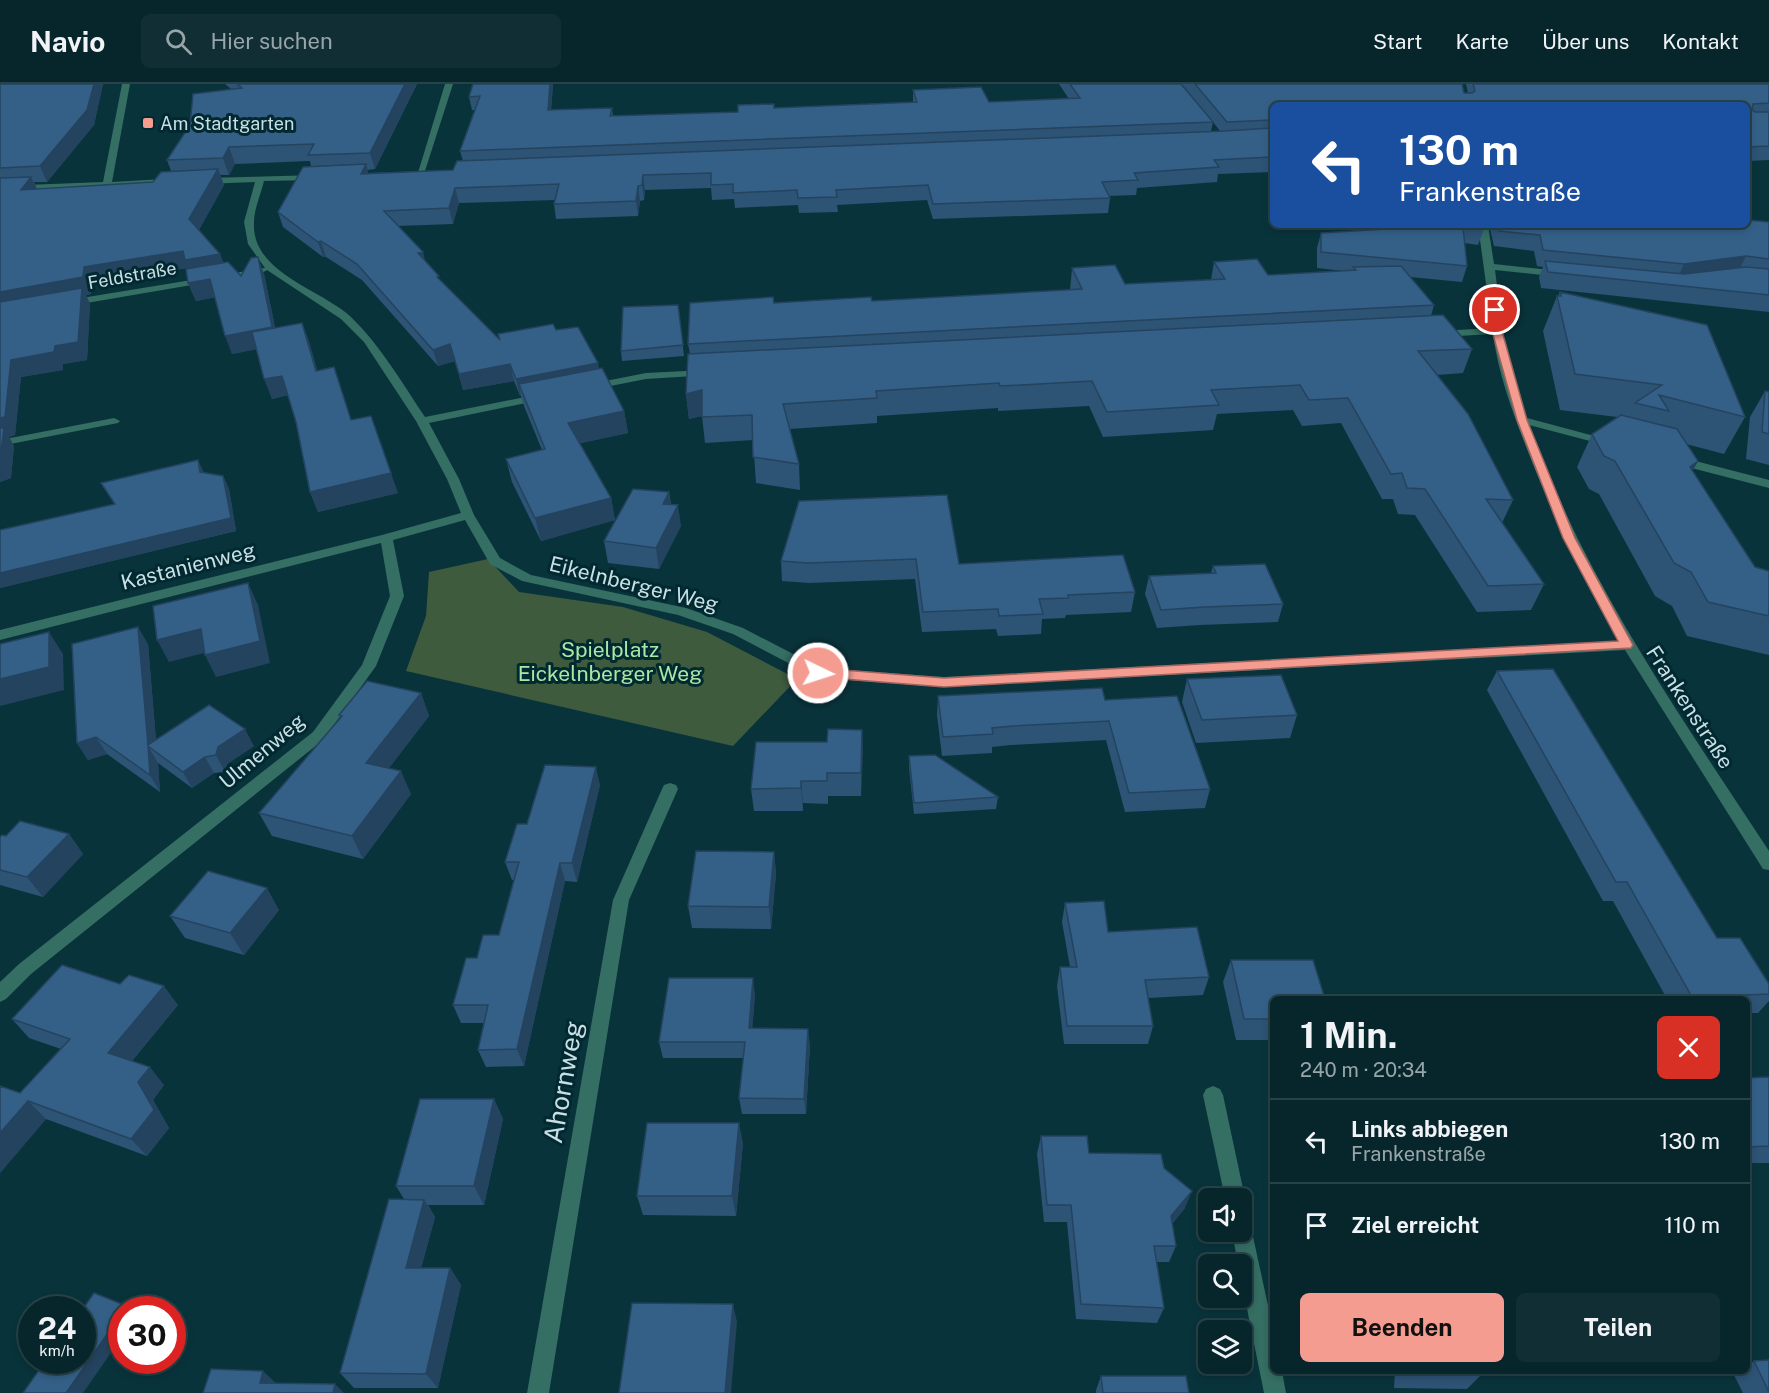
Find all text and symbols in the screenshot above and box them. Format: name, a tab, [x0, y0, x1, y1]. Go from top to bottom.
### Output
search box	[141, 14, 561, 68]
text: Navio	[30, 25, 105, 58]
icon: search	[162, 25, 195, 58]
text: Hier suchen	[210, 28, 333, 54]
text: Start	[1373, 29, 1422, 54]
text: Karte	[1455, 29, 1509, 54]
text: Über uns	[1542, 29, 1629, 54]
text: Kontakt	[1662, 29, 1739, 54]
place label: Am Stadtgarten	[160, 113, 294, 134]
marker: Am Stadtgarten	[141, 116, 155, 130]
text: 130 m	[1399, 125, 1519, 174]
icon: left	[1300, 126, 1378, 204]
text: Frankenstraße	[1399, 175, 1581, 207]
street label: Feldstraße	[86, 257, 178, 293]
pin	[1469, 284, 1520, 335]
icon: arrive	[1478, 293, 1511, 326]
street label: Kastanienweg	[118, 537, 258, 595]
street label: Eikelnberger Weg	[547, 551, 721, 617]
park label: Spielplatz Eickelnberger Weg	[518, 637, 702, 686]
position arrow	[786, 641, 850, 705]
street label: Frankenstraße	[1641, 641, 1739, 773]
street label: Ulmenweg	[214, 708, 310, 794]
text: 1 Min.	[1300, 1014, 1397, 1056]
button: close	[1657, 1016, 1720, 1079]
street label: Ahornweg	[537, 1018, 589, 1146]
text: 240 m · 20:34	[1300, 1058, 1427, 1082]
text: Links abbiegen	[1351, 1116, 1508, 1142]
icon: left	[1300, 1125, 1333, 1158]
text: 130 m	[1659, 1128, 1720, 1154]
text: Frankenstraße	[1351, 1142, 1486, 1166]
map controls	[1198, 1188, 1252, 1374]
button: sound	[1198, 1188, 1252, 1242]
icon: arrive	[1300, 1209, 1333, 1242]
text: Ziel erreicht	[1351, 1212, 1479, 1238]
text: 110 m	[1664, 1212, 1720, 1238]
button: search	[1198, 1254, 1252, 1308]
button: Beenden	[1300, 1293, 1504, 1362]
button: Teilen	[1516, 1293, 1720, 1362]
speed limit sign: 30	[108, 1296, 186, 1374]
text: 24	[38, 1310, 76, 1346]
button: layers	[1198, 1320, 1252, 1374]
text: km/h	[39, 1342, 75, 1359]

